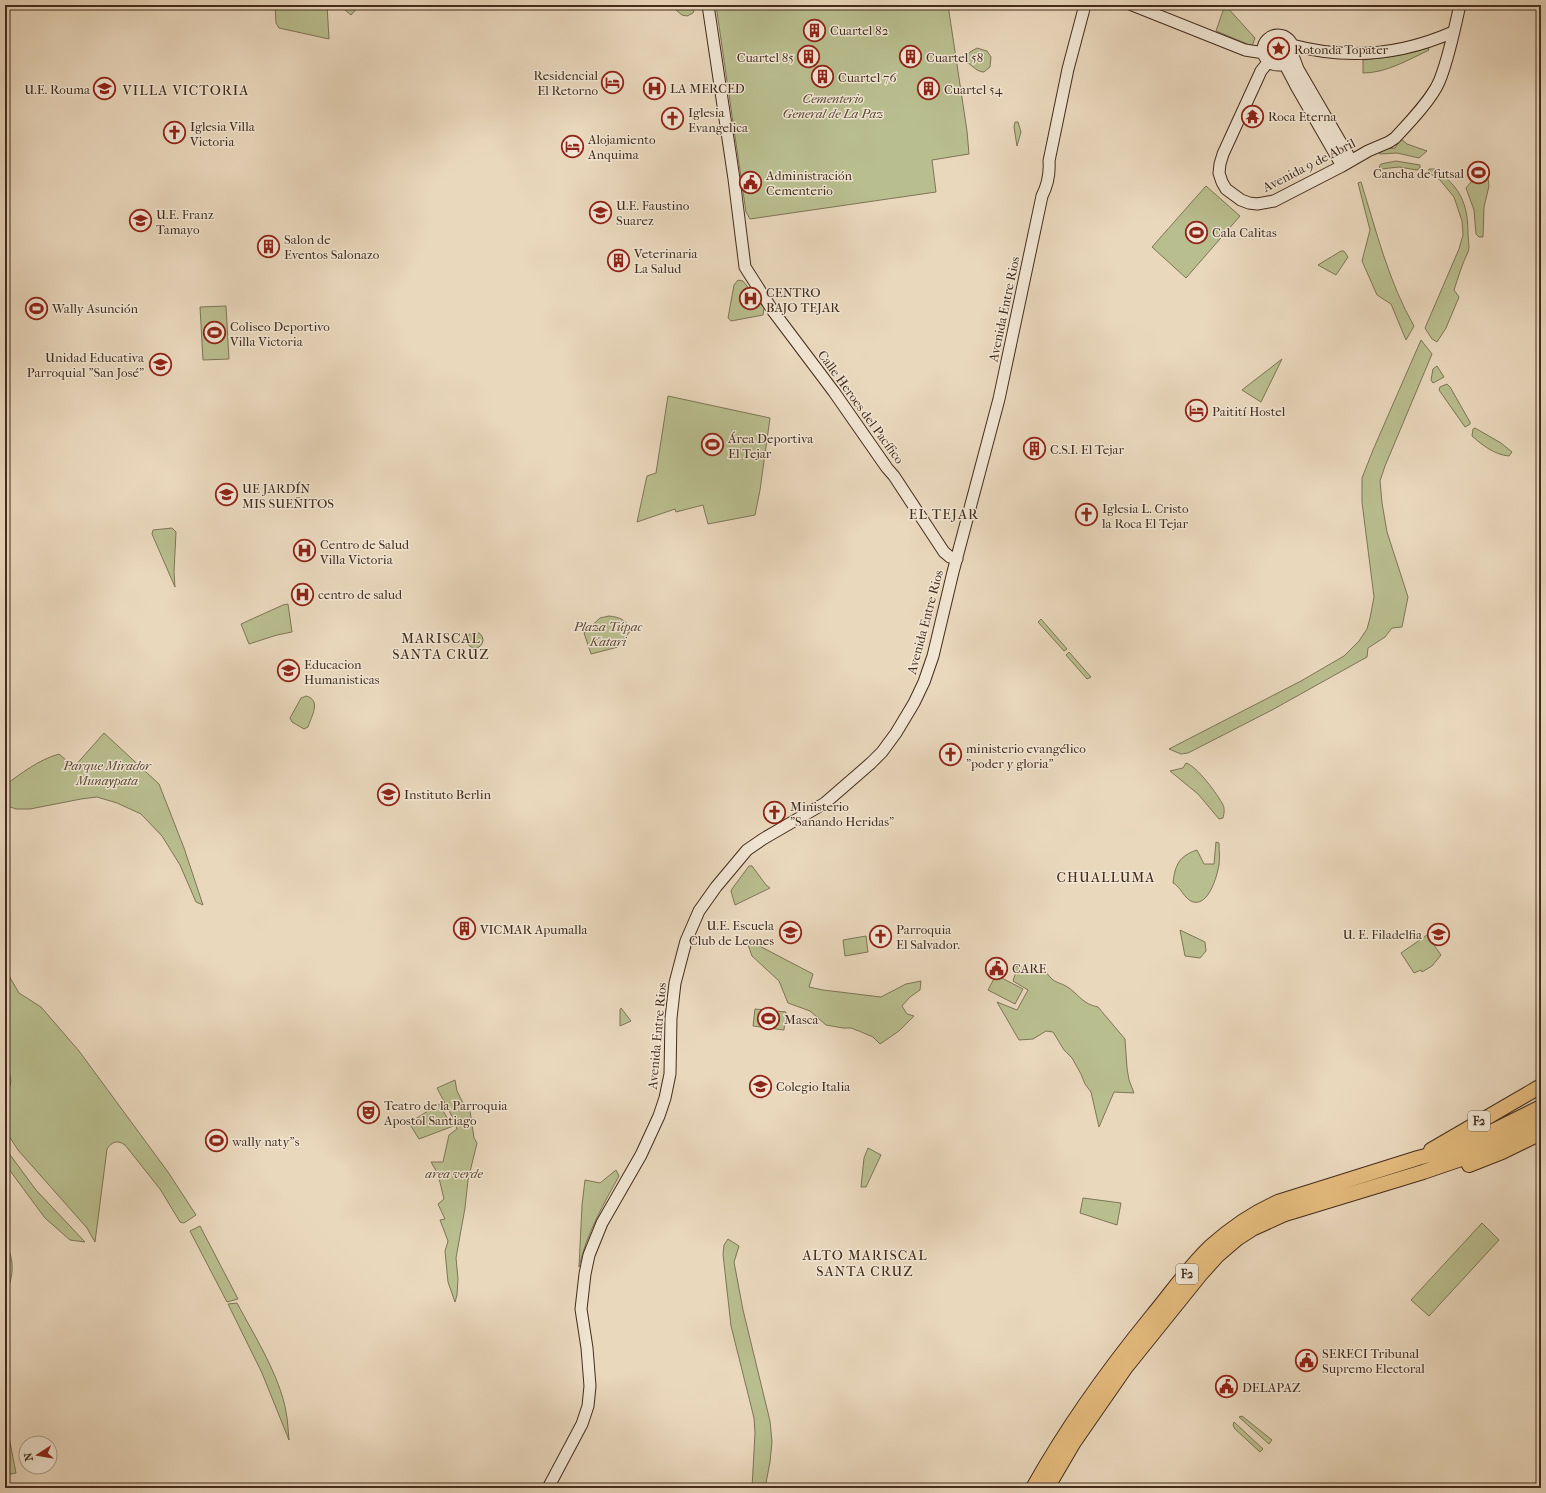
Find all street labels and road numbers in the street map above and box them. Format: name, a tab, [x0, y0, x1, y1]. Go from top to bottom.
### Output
street label: Avenida 9 de Abril	[1259, 135, 1358, 195]
street label: Avenida Entre Rios	[985, 255, 1023, 364]
street label: Calle Heroes del Pacífico	[815, 347, 907, 467]
street label: Avenida Entre Rios	[904, 568, 946, 677]
street label: Avenida Entre Rios	[645, 982, 669, 1091]
road number: F2	[1468, 1111, 1490, 1131]
road number: F2	[1176, 1264, 1198, 1284]

